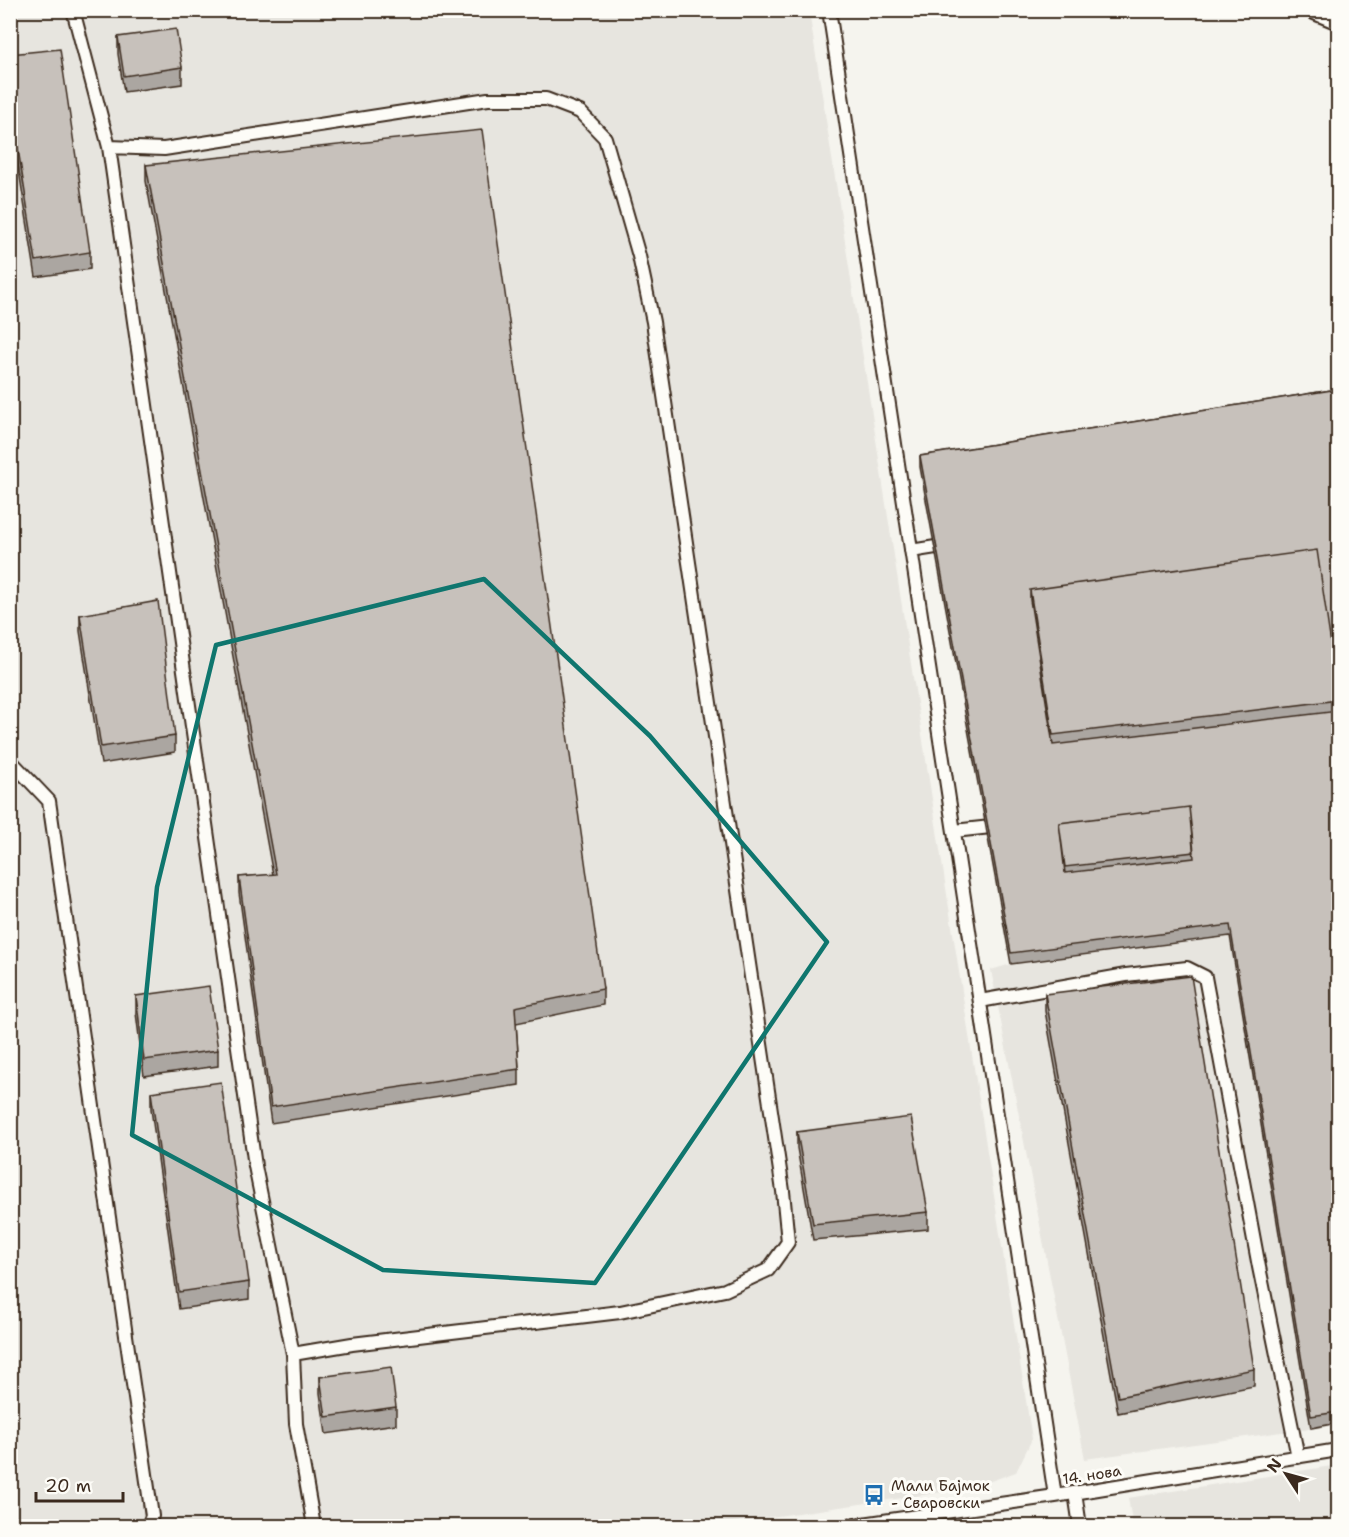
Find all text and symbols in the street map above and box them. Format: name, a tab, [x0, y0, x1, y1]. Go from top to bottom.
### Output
north arrow	[1256, 1444, 1316, 1504]
text: N	[1262, 1454, 1286, 1477]
street label: 14. нова	[1061, 1460, 1123, 1490]
scale bar	[36, 1465, 123, 1503]
text: 20 m	[45, 1474, 91, 1498]
place label: Мали Бајмок - Сваровски	[891, 1476, 990, 1513]
bus stop icon: Мали Бајмок - Сваровски	[862, 1483, 886, 1507]

